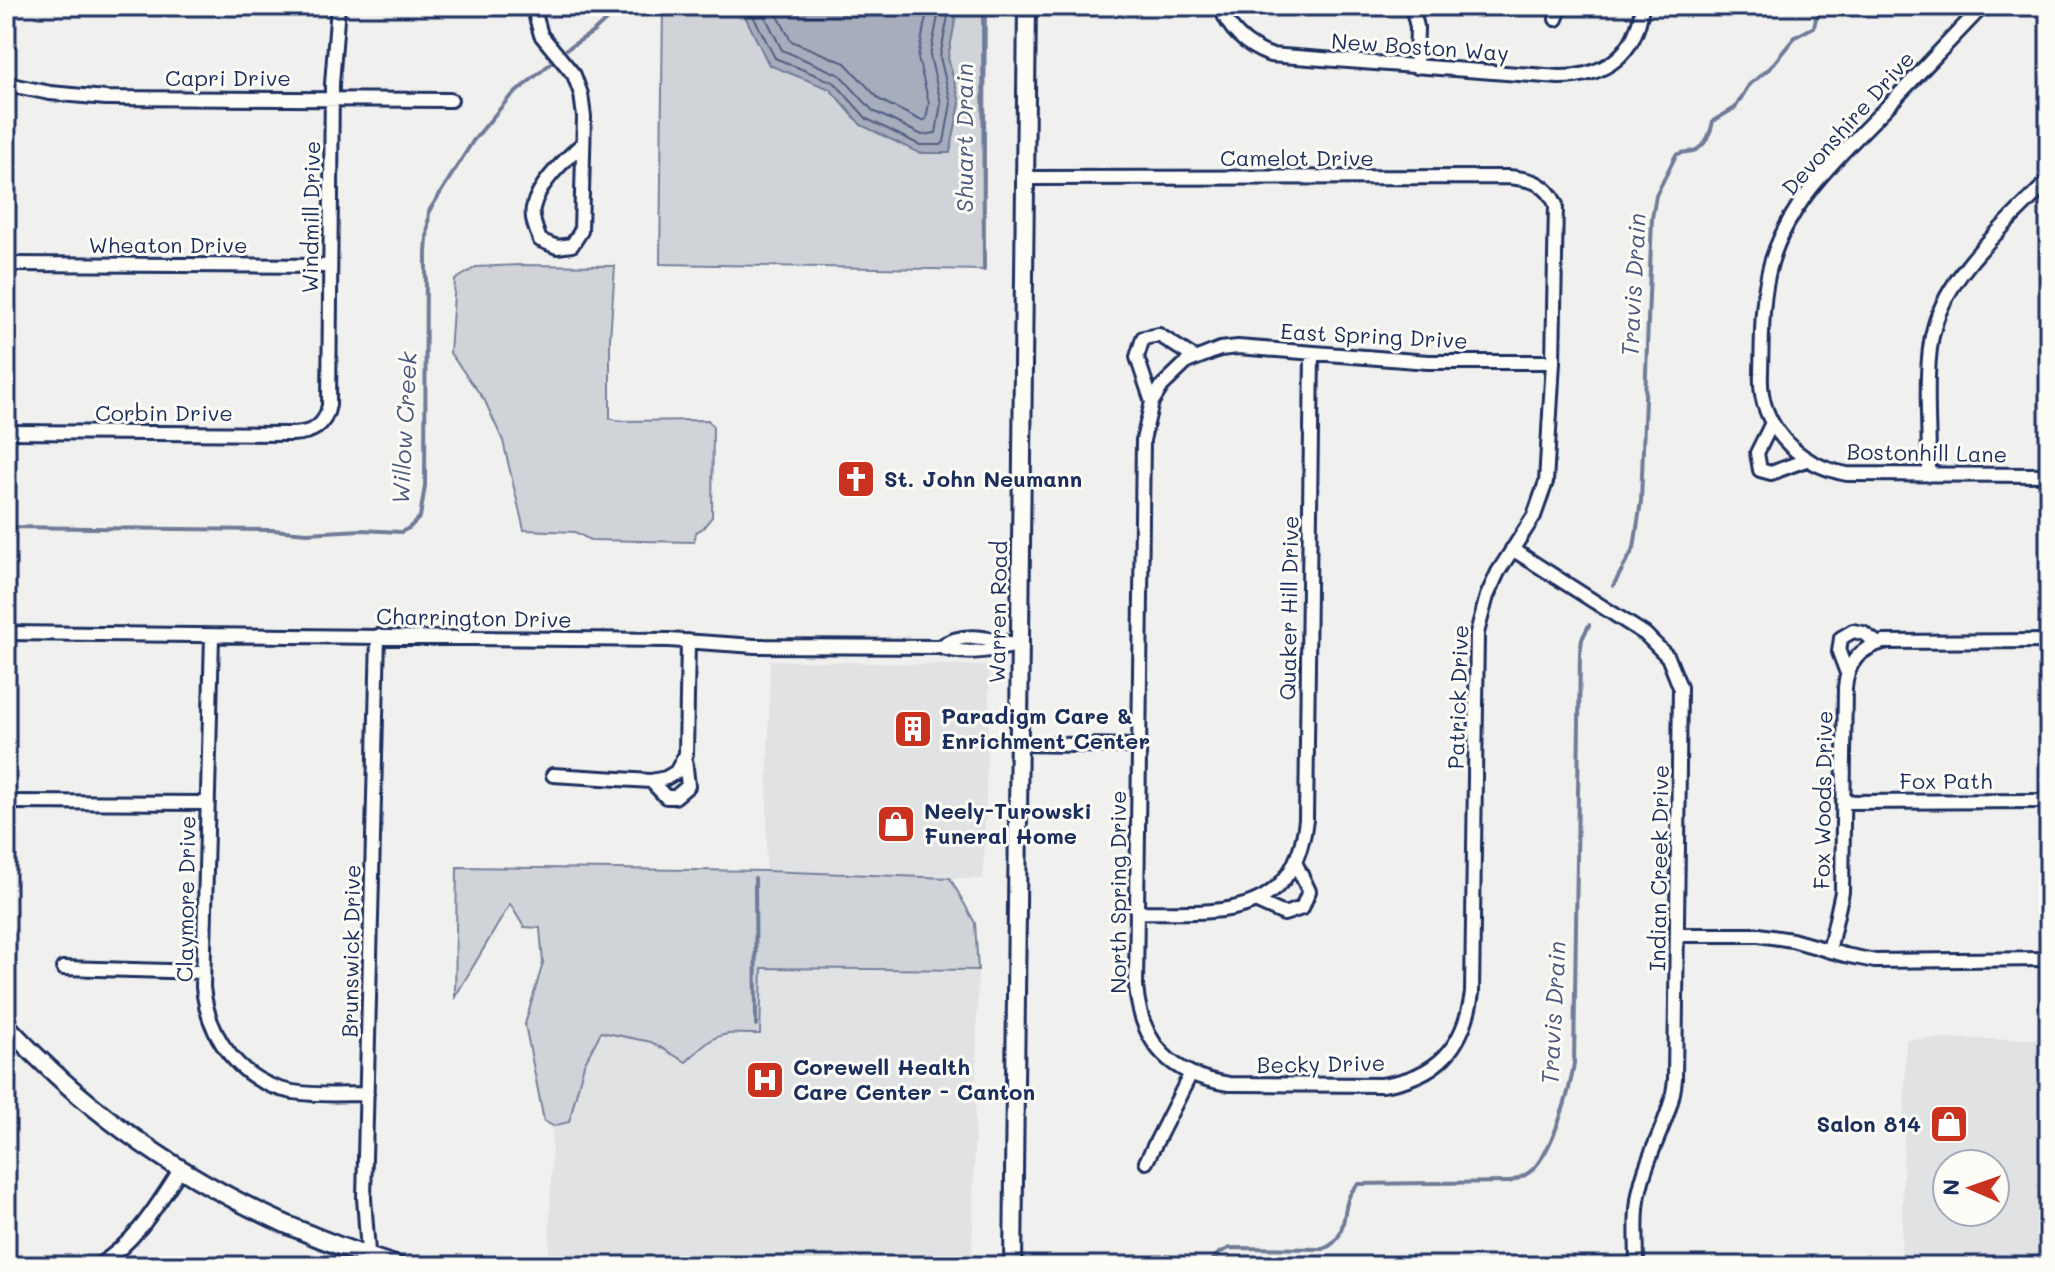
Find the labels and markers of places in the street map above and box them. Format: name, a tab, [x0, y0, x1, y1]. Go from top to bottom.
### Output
church icon: St. John Neumann	[835, 458, 877, 500]
place label: St. John Neumann	[884, 464, 1082, 493]
place label: Paradigm Care & Enrichment Center	[941, 701, 1150, 755]
building icon: Paradigm Care & Enrichment Center	[892, 708, 934, 750]
place label: Neely-Turowski Funeral Home	[924, 796, 1092, 850]
shop icon: Neely-Turowski Funeral Home	[875, 803, 917, 845]
place label: Corewell Health Care Center - Canton	[793, 1052, 1035, 1106]
hospital icon: Corewell Health Care Center - Canton	[744, 1059, 786, 1101]
shop icon: Salon 814	[1928, 1103, 1970, 1145]
place label: Salon 814	[1817, 1109, 1921, 1138]

